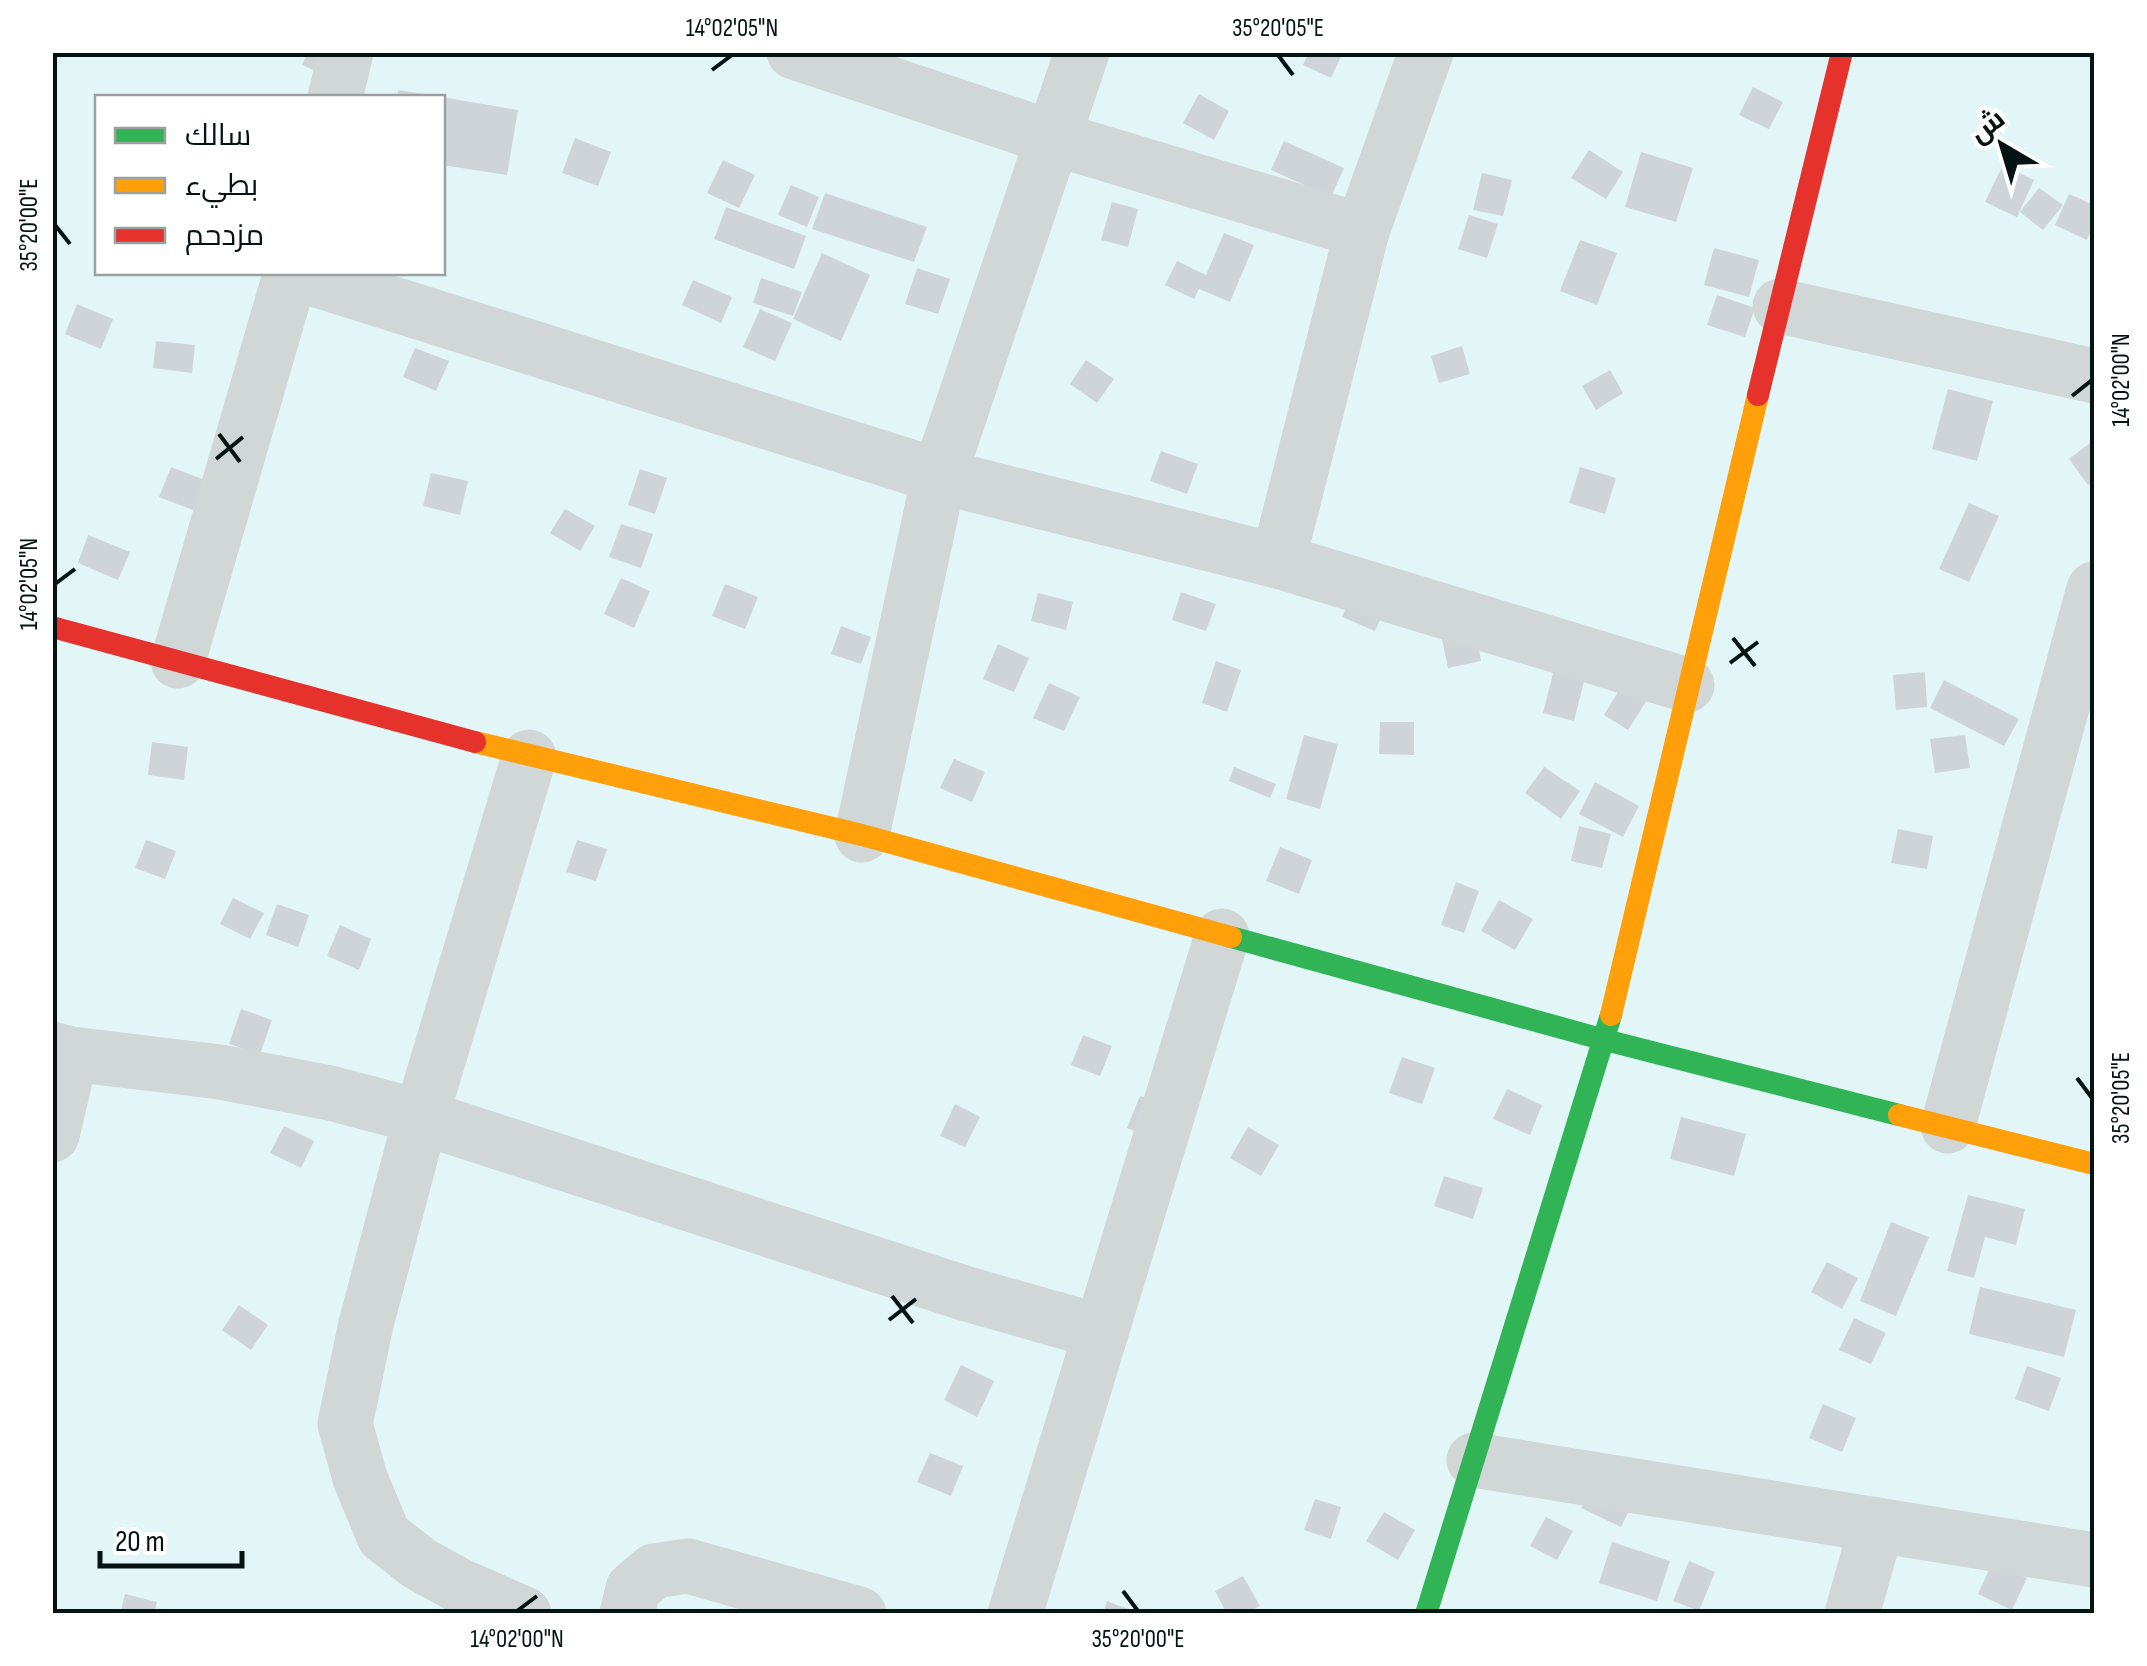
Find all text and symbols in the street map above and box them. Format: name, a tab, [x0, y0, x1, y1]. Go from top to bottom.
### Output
text: 14°02'05"N	[686, 13, 778, 44]
text: 35°20'05"E	[1232, 13, 1324, 44]
legend	[95, 95, 445, 275]
north arrow	[1952, 95, 2052, 195]
text: ش	[1963, 102, 2012, 151]
text: سالك	[185, 118, 251, 154]
text: بطيء	[185, 168, 258, 208]
text: 35°20'00"E	[14, 178, 45, 272]
text: مزدحم	[185, 218, 264, 255]
text: 14°02'00"N	[2106, 333, 2137, 427]
text: 14°02'05"N	[14, 538, 45, 630]
text: 35°20'05"E	[2106, 1052, 2137, 1144]
scale bar	[100, 1506, 242, 1568]
text: 20 m	[115, 1524, 165, 1560]
text: 14°02'00"N	[470, 1624, 564, 1655]
text: 35°20'00"E	[1091, 1624, 1185, 1655]

